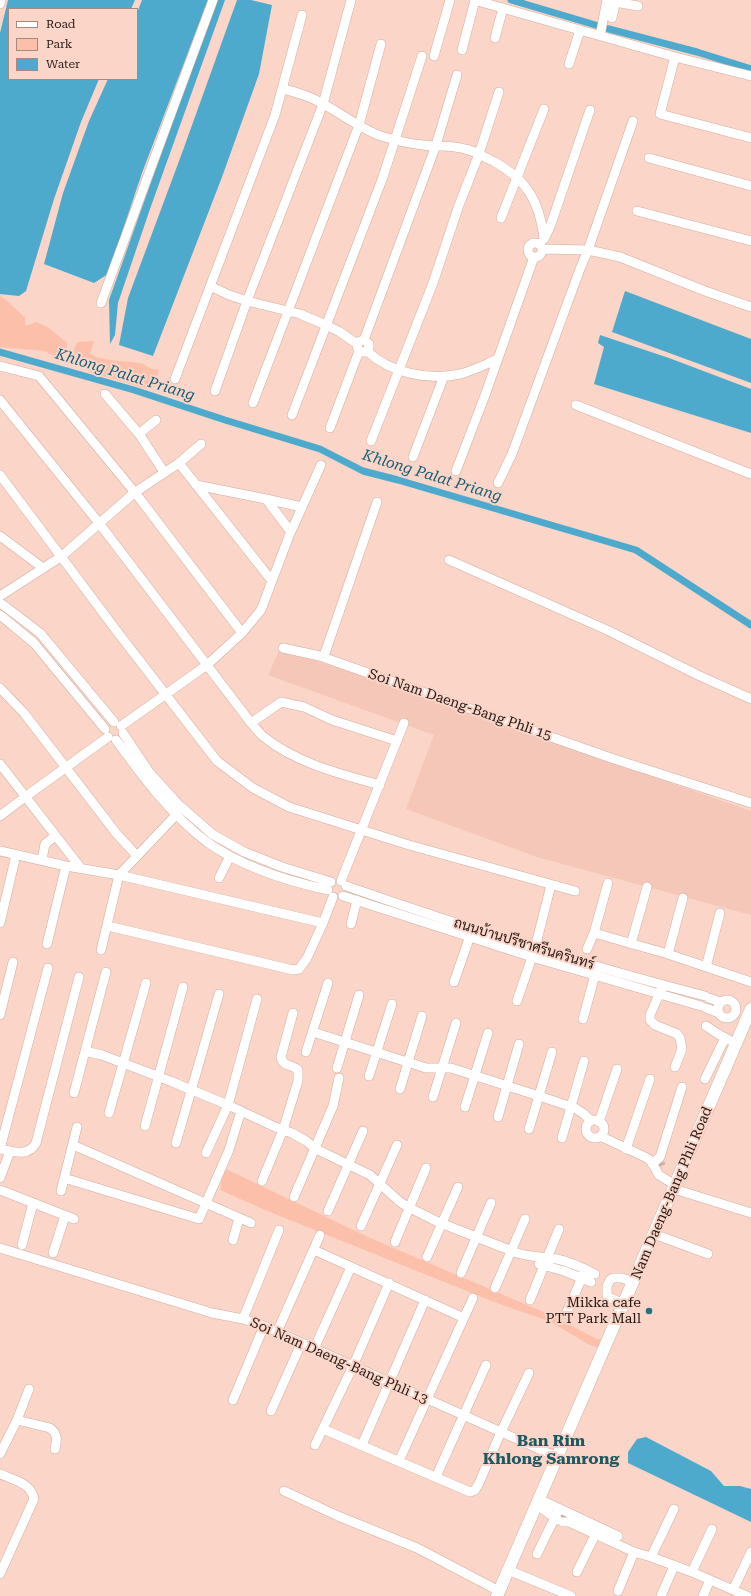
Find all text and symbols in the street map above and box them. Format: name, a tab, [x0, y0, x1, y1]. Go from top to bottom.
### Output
legend	[8, 8, 138, 80]
text: Road	[46, 17, 75, 31]
text: Park	[46, 37, 72, 51]
text: Water	[46, 57, 80, 71]
water label: Khlong Palat Priang	[53, 345, 197, 405]
water label: Khlong Palat Priang	[360, 446, 504, 506]
street label: Soi Nam Daeng-Bang Phli 15	[366, 666, 554, 744]
street label: ถนนบ้านปรีชาศรีนครินทร์	[452, 915, 596, 973]
street label: Nam Daeng-Bang Phli Road	[628, 1104, 716, 1282]
place label: Mikka cafe PTT Park Mall	[546, 1295, 641, 1328]
marker: Mikka cafe PTT Park Mall	[644, 1306, 654, 1316]
street label: Soi Nam Daeng-Bang Phli 13	[248, 1314, 430, 1408]
district label: Ban Rim Khlong Samrong	[483, 1431, 619, 1469]

